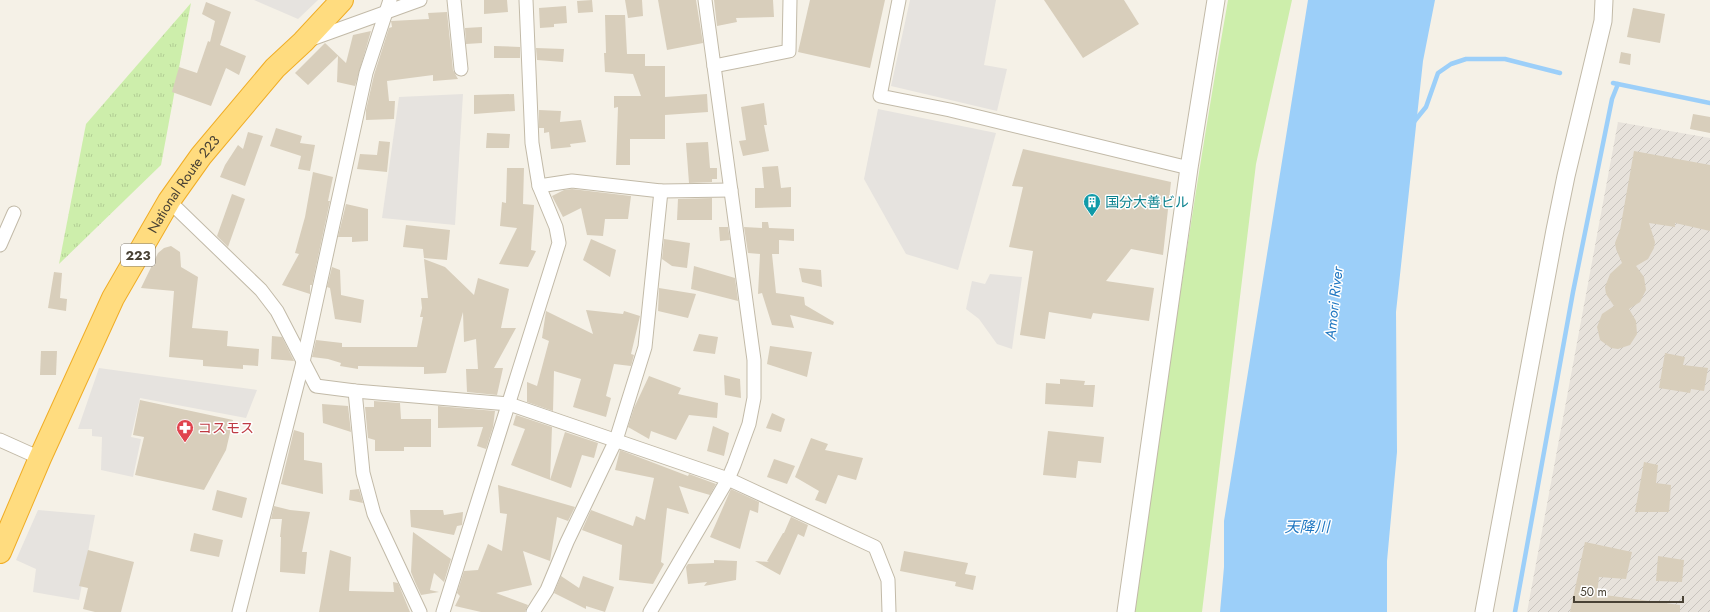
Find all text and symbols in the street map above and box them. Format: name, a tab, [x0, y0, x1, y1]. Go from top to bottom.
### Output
street label: National Route 223	[143, 131, 225, 237]
building icon: 国分大善ビル	[1082, 192, 1102, 217]
place label: 国分大善ビル	[1105, 192, 1189, 212]
road number: 223	[121, 244, 155, 266]
water label: Amori River	[1319, 265, 1349, 341]
pharmacy icon: コスモス	[175, 418, 195, 443]
place label: コスモス	[198, 418, 254, 438]
water label: 天降川	[1284, 516, 1331, 538]
scale bar	[1574, 578, 1683, 604]
text: 50 m	[1580, 583, 1607, 601]

